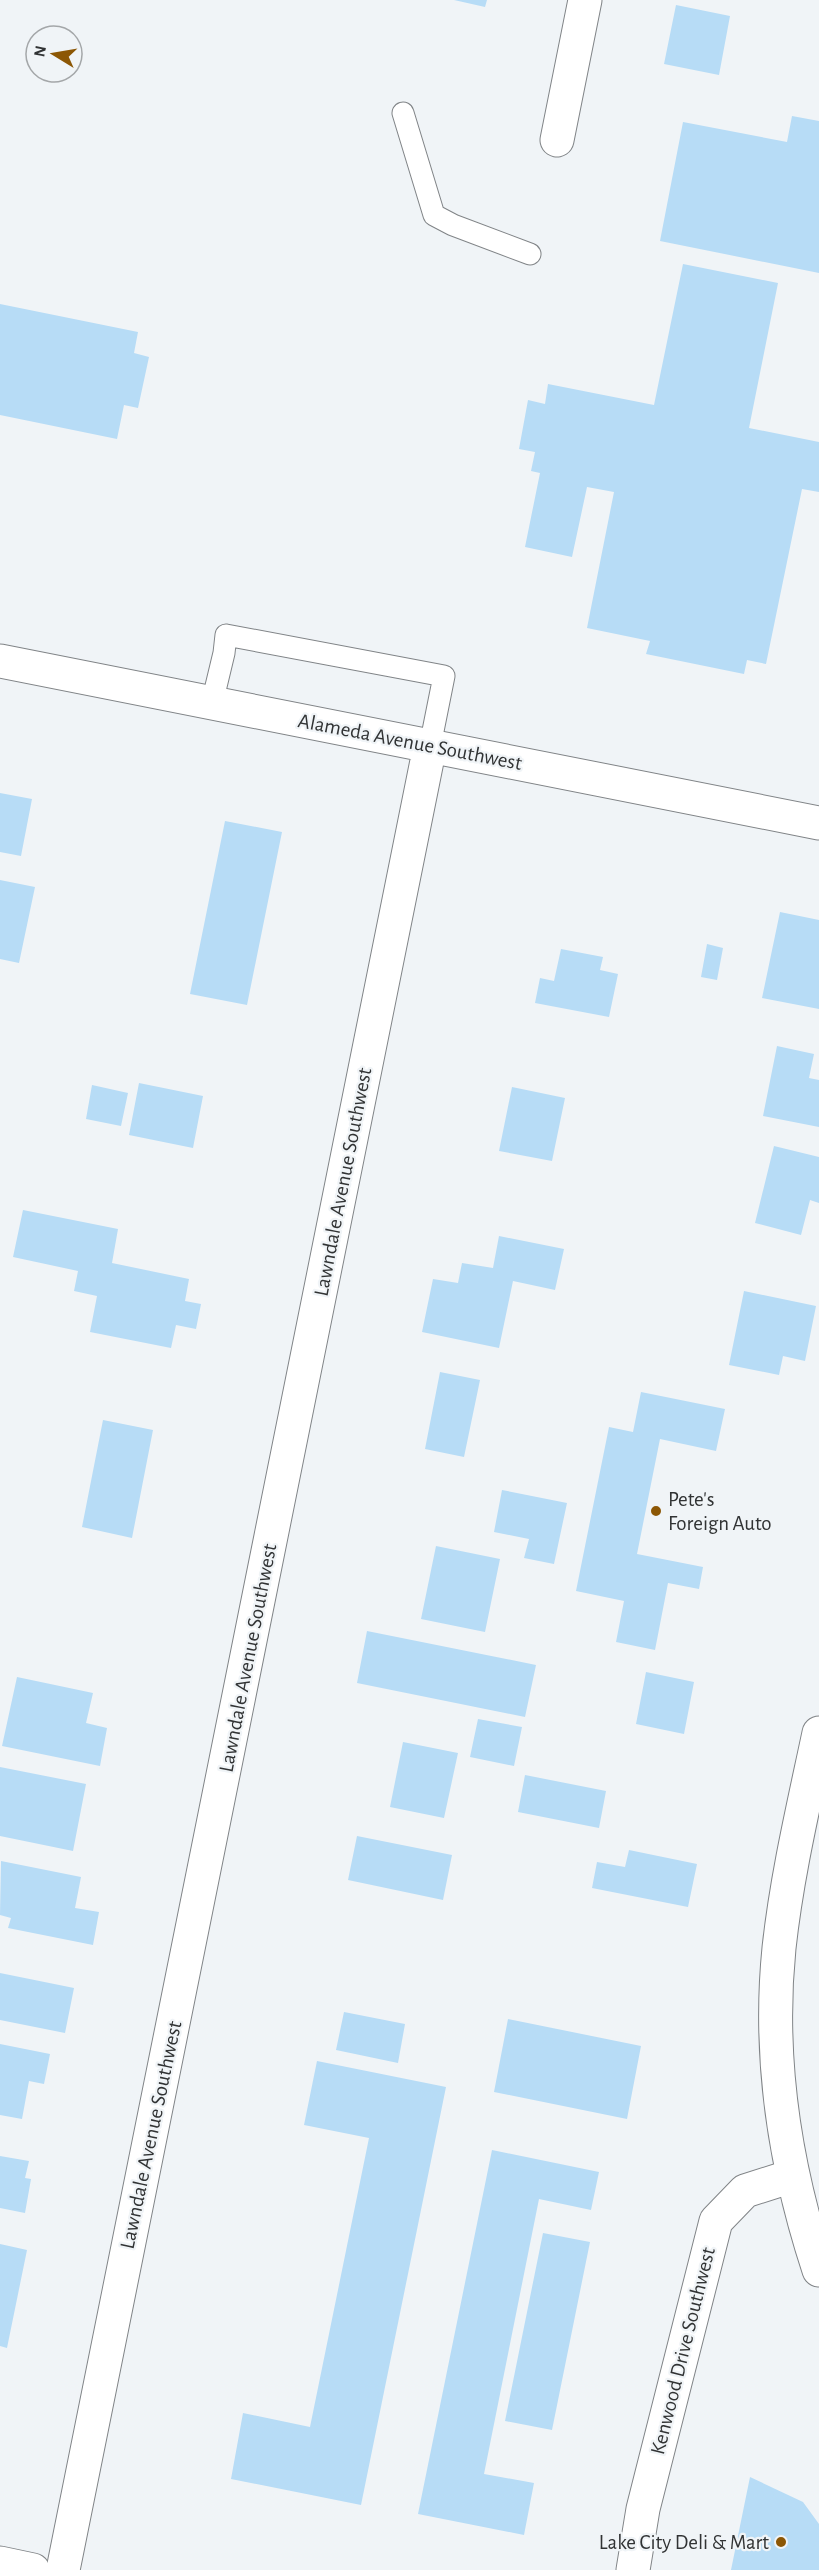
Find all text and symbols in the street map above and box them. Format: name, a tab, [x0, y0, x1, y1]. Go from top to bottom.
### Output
north arrow	[24, 24, 84, 84]
text: N	[31, 44, 49, 58]
street label: Alameda Avenue Southwest	[296, 710, 524, 774]
street label: Lawndale Avenue Southwest	[311, 1066, 376, 1298]
place label: Pete's Foreign Auto	[668, 1489, 772, 1534]
marker: Pete's Foreign Auto	[649, 1504, 663, 1518]
street label: Lawndale Avenue Southwest	[216, 1542, 281, 1774]
street label: Lawndale Avenue Southwest	[117, 2019, 186, 2251]
street label: Kenwood Drive Southwest	[647, 2245, 719, 2457]
place label: Lake City Deli & Mart	[599, 2532, 769, 2553]
marker: Lake City Deli & Mart	[774, 2535, 788, 2549]

